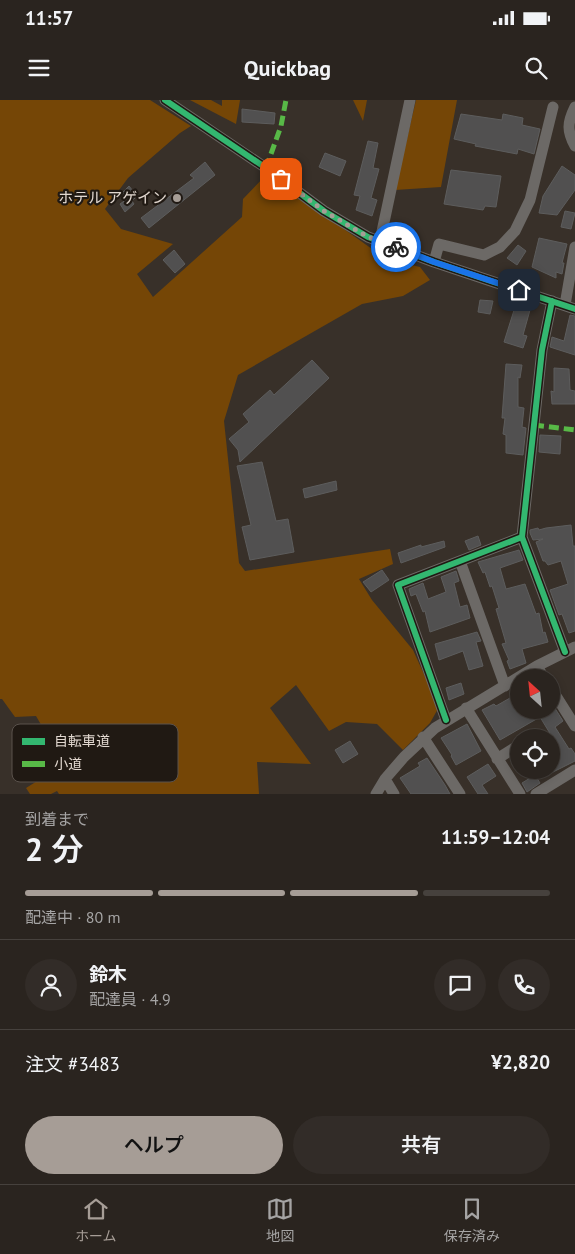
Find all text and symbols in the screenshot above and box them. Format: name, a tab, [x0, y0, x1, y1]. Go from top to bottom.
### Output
text: 11:57	[25, 6, 73, 30]
icon: menu	[25, 54, 53, 82]
text: Quickbag	[244, 54, 331, 82]
icon: search	[522, 54, 550, 82]
pin	[260, 158, 302, 200]
icon: bag	[267, 165, 295, 193]
place label: ホテル アゲイン	[58, 188, 167, 207]
marker: ホテル アゲイン	[171, 192, 183, 204]
courier	[371, 222, 421, 272]
icon: bike	[382, 233, 410, 261]
pin	[498, 269, 540, 311]
icon: home	[505, 276, 533, 304]
north arrow	[510, 669, 560, 719]
map controls	[510, 669, 560, 779]
legend	[12, 724, 178, 782]
button: locate	[510, 729, 560, 779]
text: 自転車道	[54, 732, 110, 750]
text: 小道	[54, 755, 82, 773]
text: 到着まで	[25, 809, 89, 829]
text: 11:59–12:04	[441, 825, 550, 849]
text: 2 分	[25, 828, 83, 870]
text: 配達中 · 80 m	[25, 907, 121, 927]
button: person	[25, 959, 77, 1011]
button: chat	[434, 959, 486, 1011]
button: phone	[498, 959, 550, 1011]
text: 鈴木	[89, 962, 127, 986]
text: 配達員 · 4.9	[89, 989, 171, 1009]
text: ¥2,820	[491, 1050, 550, 1074]
text: 注文 #3483	[25, 1052, 120, 1076]
button: ヘルプ	[25, 1116, 283, 1174]
button: 共有	[293, 1116, 550, 1174]
tab: ホーム	[75, 1195, 116, 1245]
tab: 地図	[266, 1195, 294, 1245]
tab: 保存済み	[444, 1195, 500, 1245]

